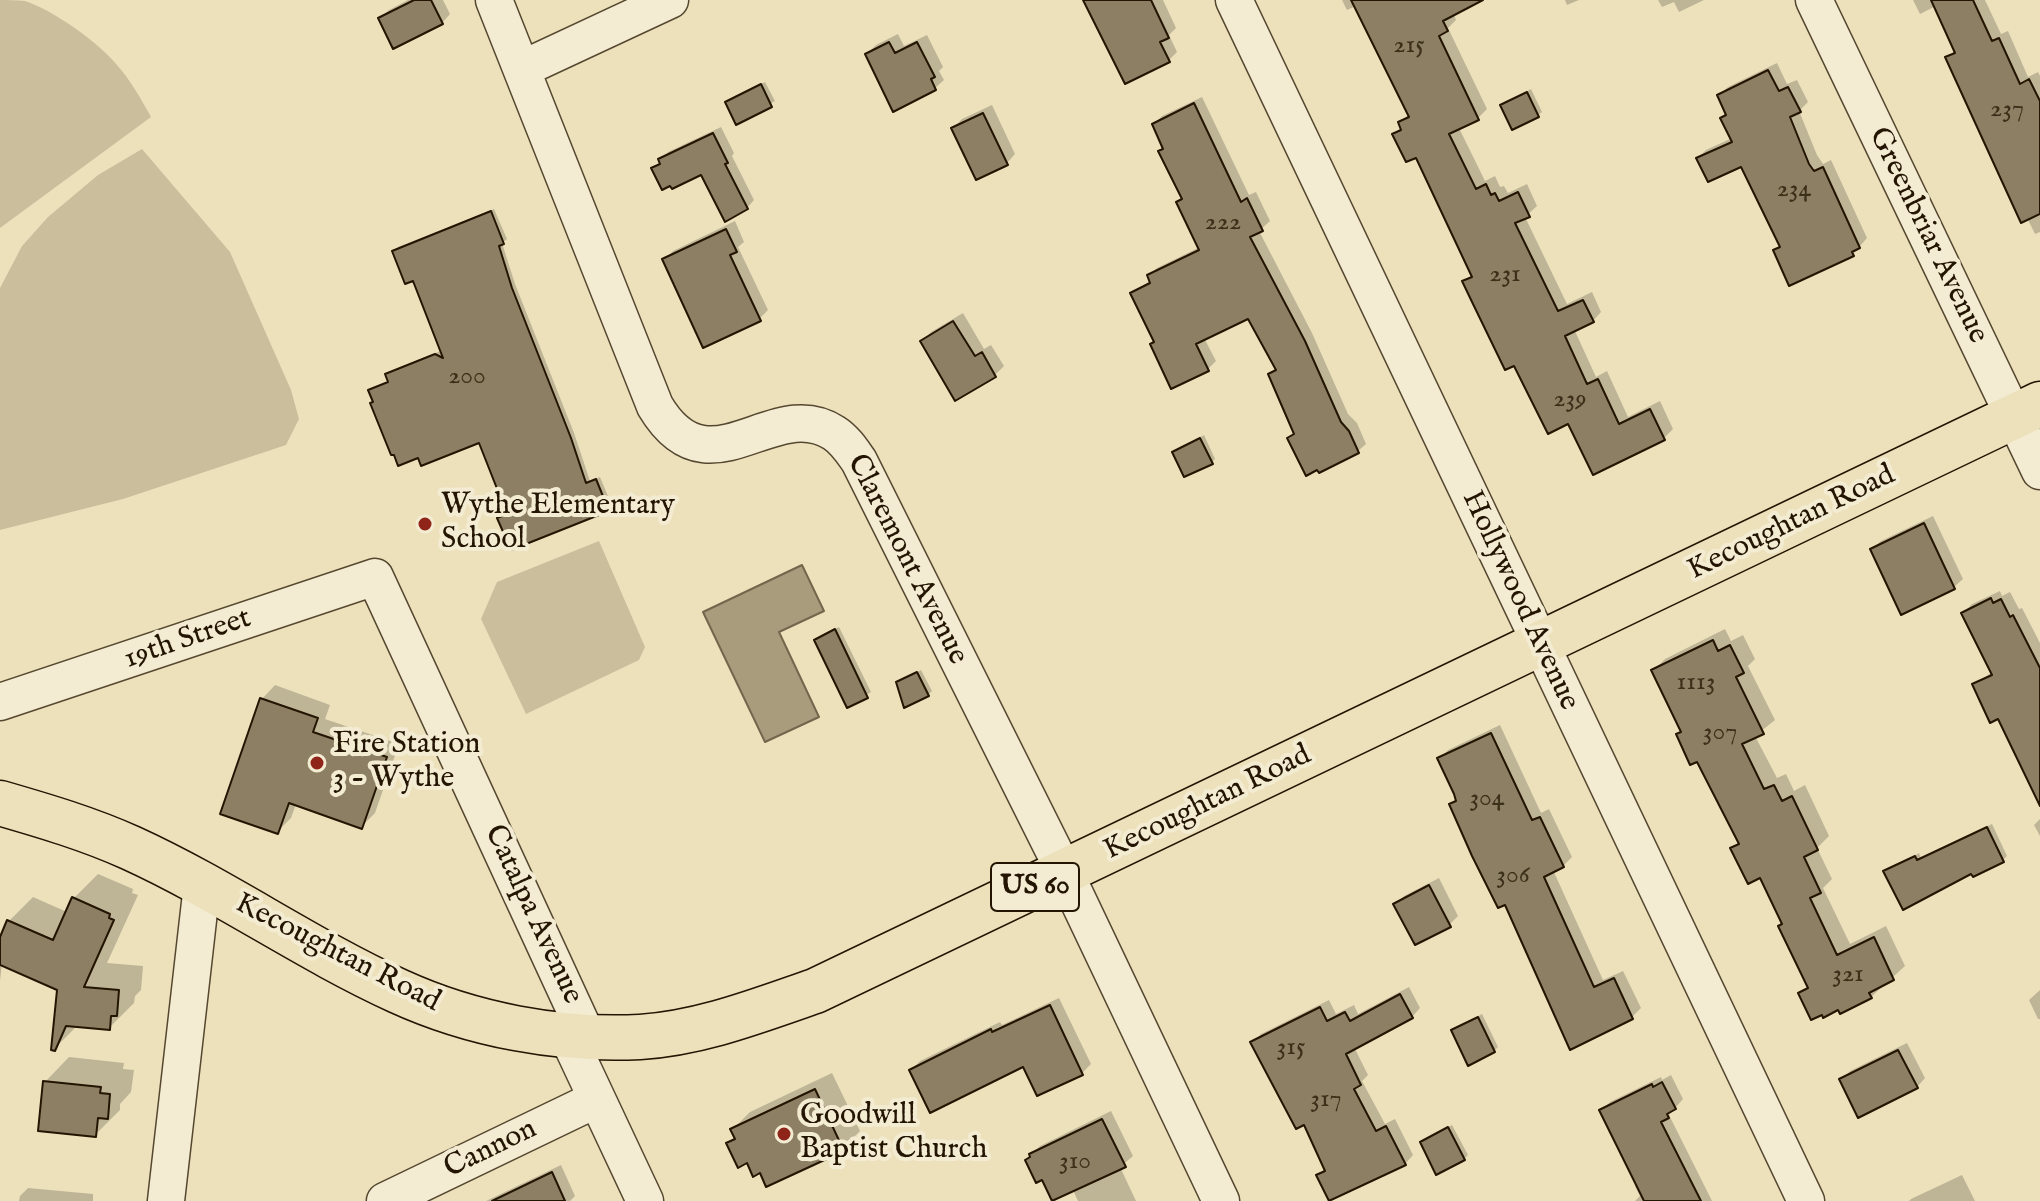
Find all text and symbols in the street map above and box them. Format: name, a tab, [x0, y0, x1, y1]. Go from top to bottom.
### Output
house number: 215	[1393, 31, 1425, 63]
house number: 237	[1990, 95, 2024, 127]
street label: Greenbriar Avenue	[1859, 122, 1995, 350]
house number: 234	[1777, 175, 1811, 207]
house number: 222	[1205, 208, 1241, 240]
house number: 231	[1489, 260, 1521, 292]
house number: 200	[448, 362, 486, 394]
house number: 239	[1553, 385, 1587, 417]
street label: Claremont Avenue	[838, 449, 974, 671]
street label: Kecoughtan Road	[1683, 458, 1901, 590]
street label: Hollywood Avenue	[1452, 485, 1586, 717]
place label: Wythe Elementary School	[441, 489, 675, 560]
marker: Wythe Elementary School	[416, 515, 434, 533]
street label: 19th Street	[120, 602, 256, 678]
house number: 1113	[1677, 668, 1715, 700]
house number: 307	[1703, 718, 1737, 750]
place label: Fire Station 3 - Wythe	[333, 728, 480, 798]
street label: Kecoughtan Road	[1099, 738, 1317, 870]
marker: Fire Station 3 - Wythe	[308, 754, 326, 772]
house number: 304	[1469, 784, 1505, 816]
street label: Catalpa Avenue	[475, 820, 589, 1010]
house number: 306	[1496, 861, 1530, 893]
road number: US 60	[991, 863, 1079, 911]
street label: Kecoughtan Road	[228, 887, 446, 1021]
house number: 321	[1832, 960, 1864, 992]
house number: 315	[1277, 1033, 1305, 1065]
house number: 317	[1310, 1085, 1342, 1117]
place label: Goodwill Baptist Church	[800, 1099, 987, 1170]
street label: Cannon	[439, 1112, 543, 1188]
marker: Goodwill Baptist Church	[775, 1125, 793, 1143]
house number: 310	[1059, 1147, 1091, 1179]

